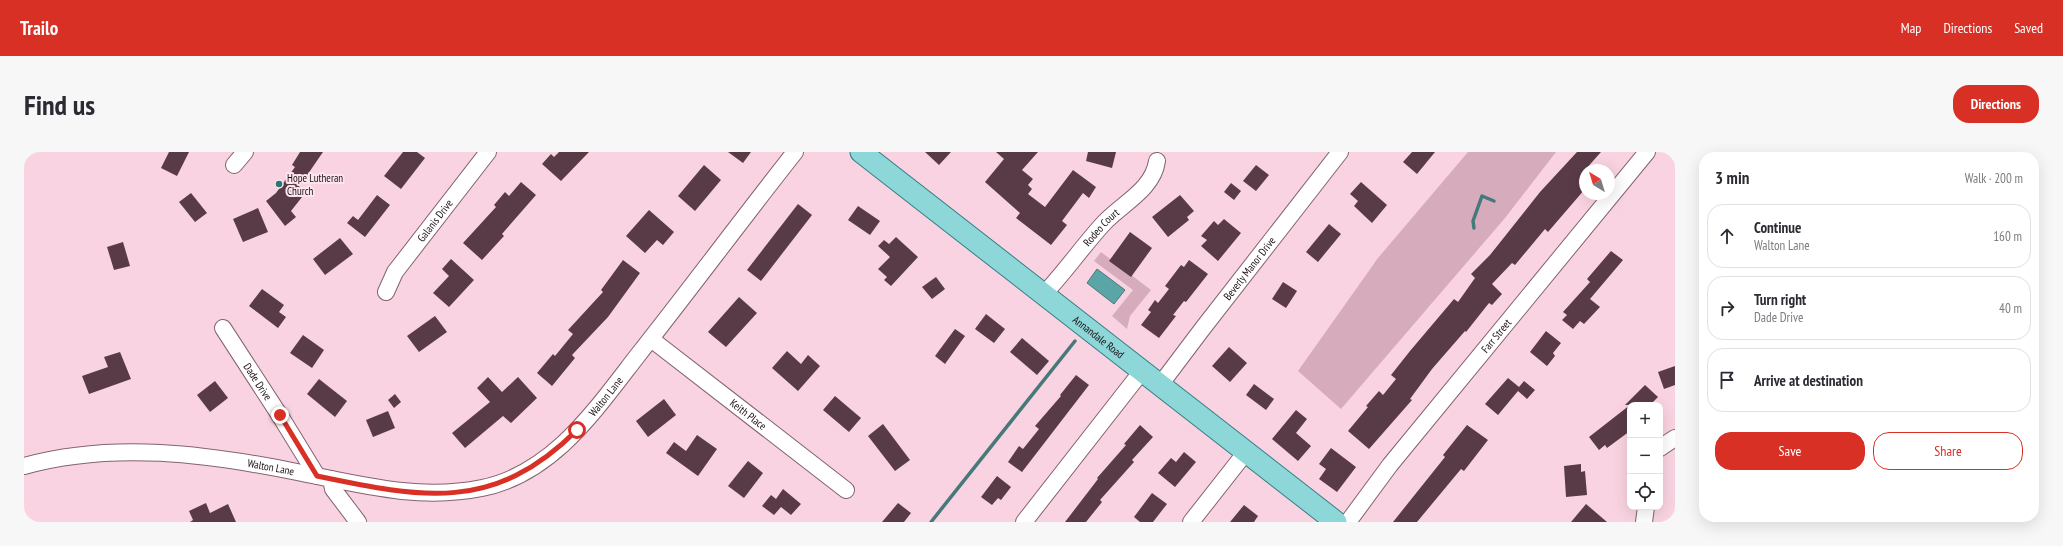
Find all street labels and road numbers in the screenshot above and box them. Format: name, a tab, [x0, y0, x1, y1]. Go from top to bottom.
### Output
street label: Galanis Drive	[414, 196, 456, 245]
street label: Rodeo Court	[1080, 205, 1122, 249]
street label: Beverly Manor Drive	[1220, 233, 1279, 303]
street label: Annandale Road	[1070, 313, 1127, 362]
street label: Farr Street	[1478, 316, 1514, 356]
street label: Dade Drive	[241, 360, 275, 403]
street label: Walton Lane	[586, 373, 626, 419]
street label: Keith Place	[727, 396, 770, 433]
street label: Walton Lane	[246, 456, 296, 478]

